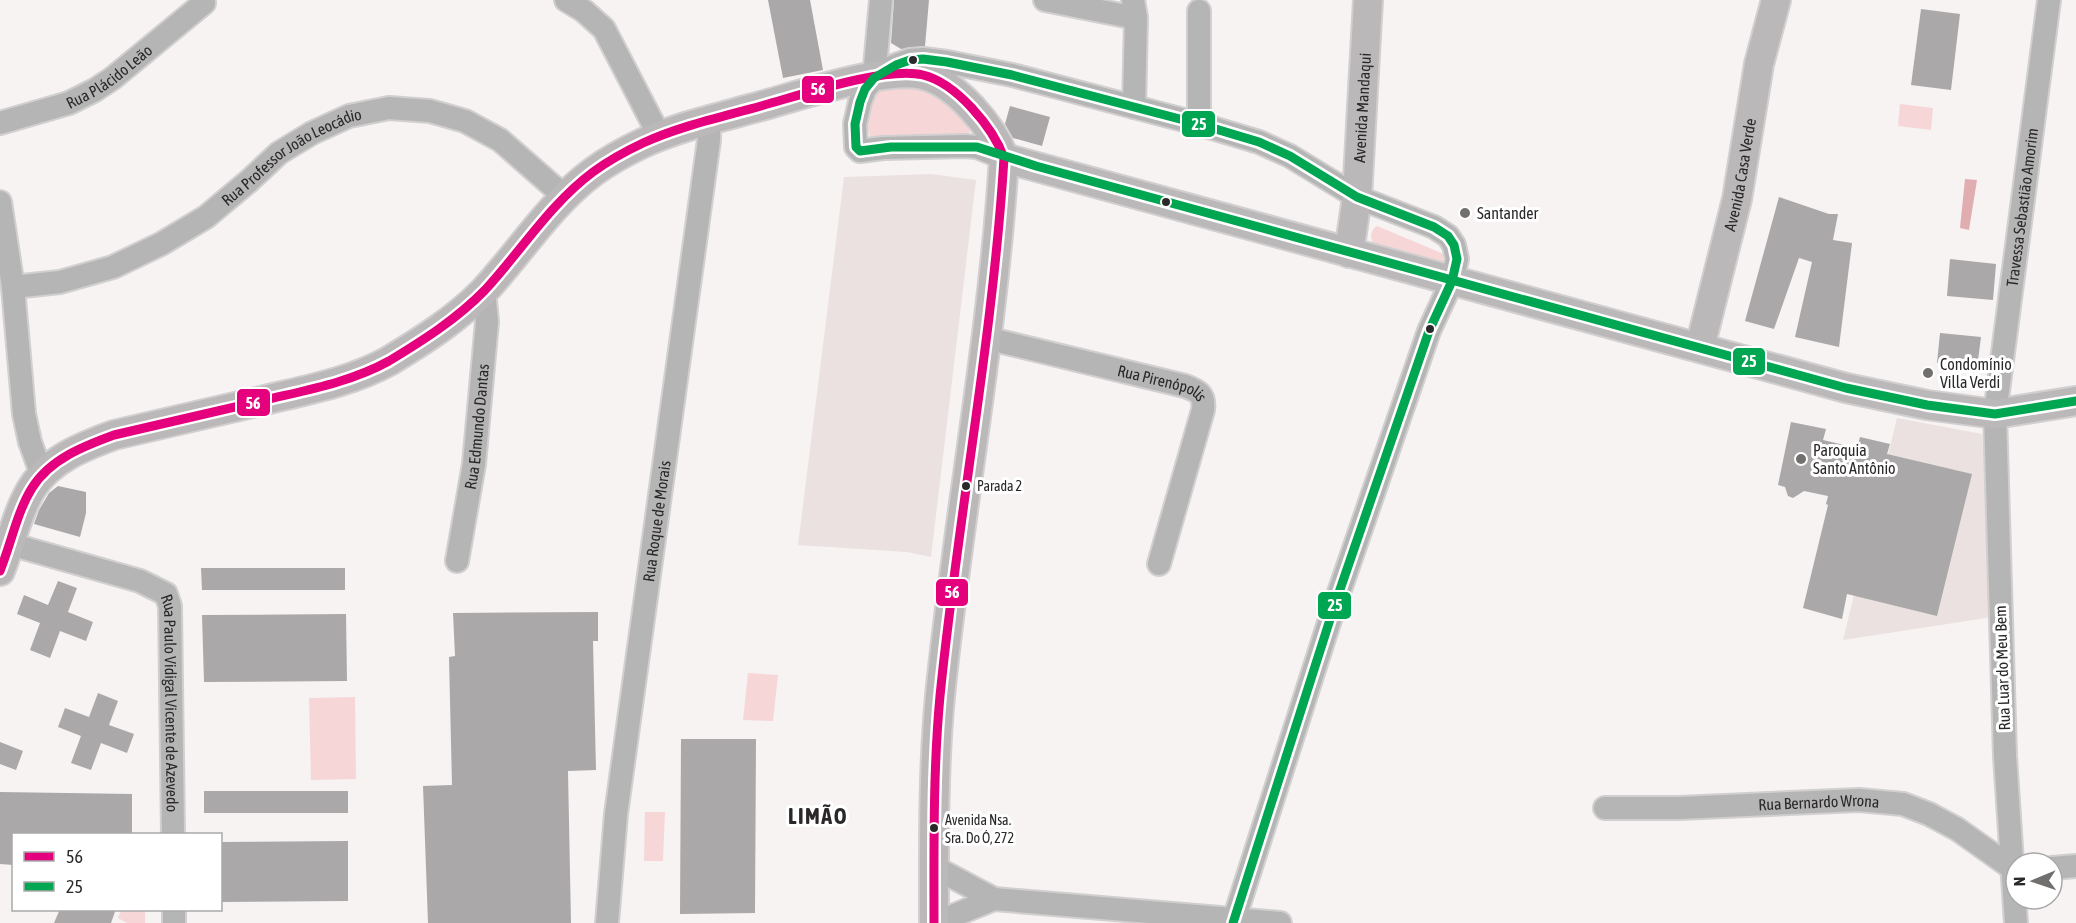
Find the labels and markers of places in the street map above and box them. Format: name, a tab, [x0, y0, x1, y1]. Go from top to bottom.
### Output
unlabelled marker	[907, 54, 919, 66]
unlabelled marker	[1160, 196, 1172, 208]
place label: Santander	[1477, 204, 1539, 222]
marker: Santander	[1458, 206, 1472, 220]
unlabelled marker	[1424, 323, 1436, 335]
place label: Condomínio Villa Verdi	[1940, 355, 2012, 391]
marker: Condomínio Villa Verdi	[1921, 366, 1935, 380]
place label: Paroquia Santo Antônio	[1813, 441, 1896, 477]
marker: Paroquia Santo Antônio	[1794, 452, 1808, 466]
place label: Parada 2	[977, 478, 1022, 494]
marker: Parada 2	[960, 480, 972, 492]
place label: Avenida Nsa. Sra. Do Ó, 272	[945, 812, 1014, 846]
marker: Avenida Nsa. Sra. Do Ó, 272	[928, 822, 940, 834]

